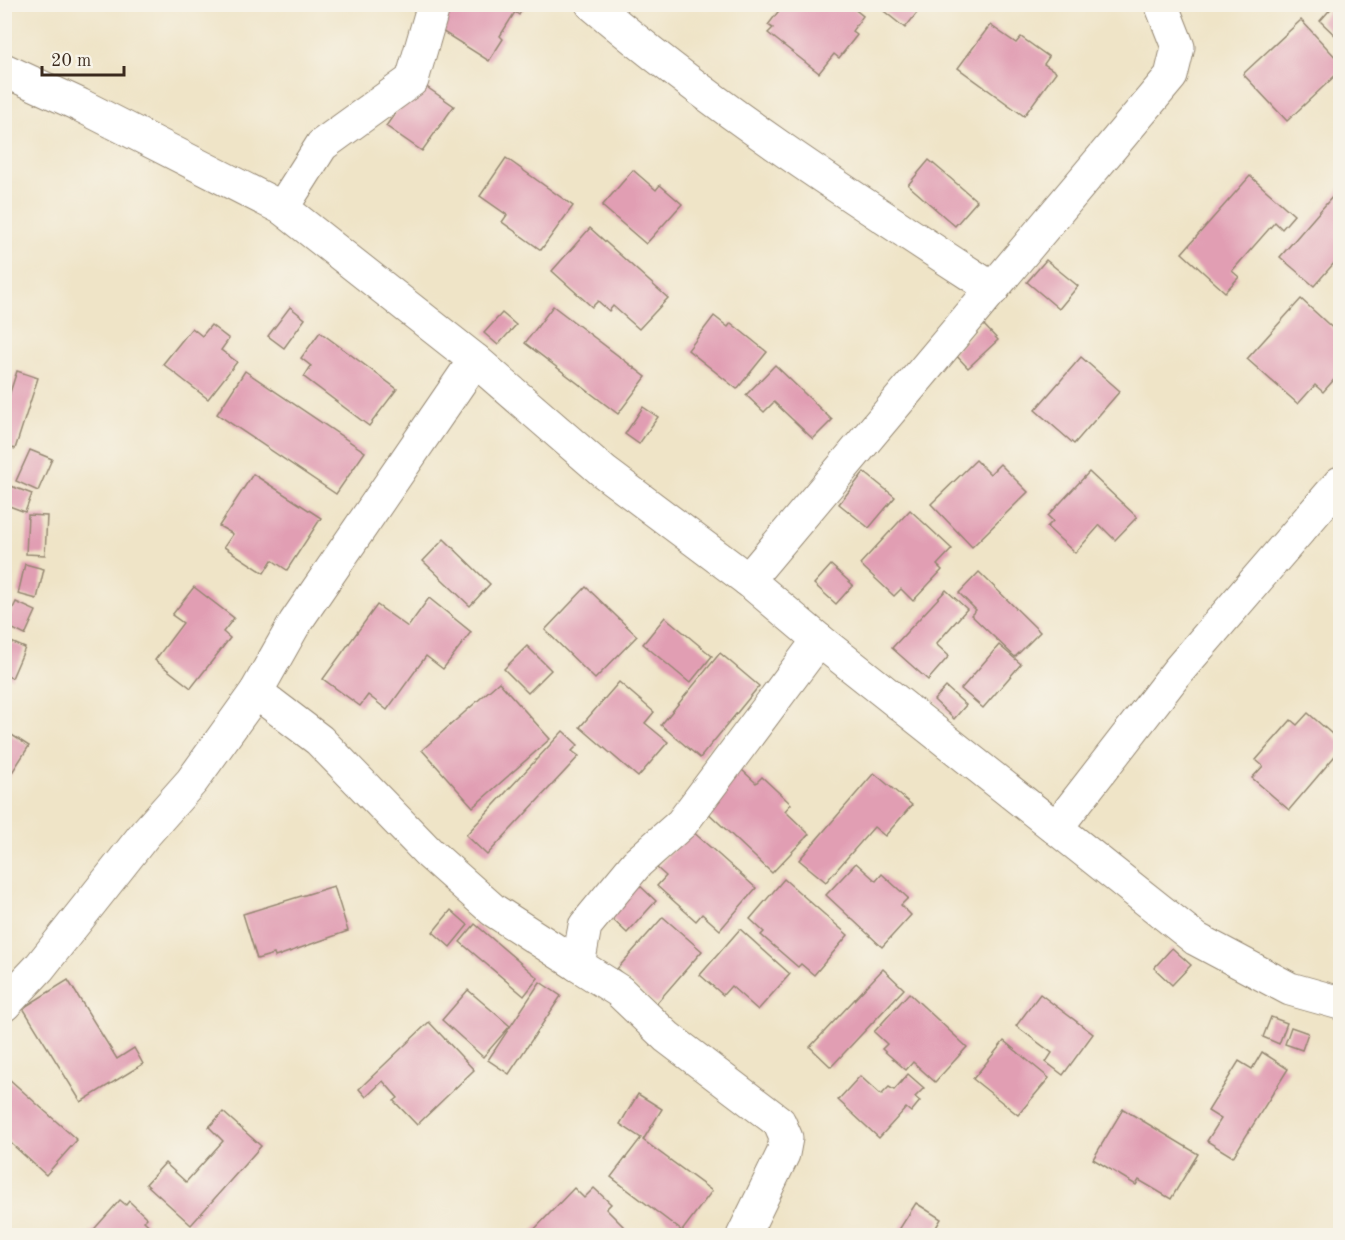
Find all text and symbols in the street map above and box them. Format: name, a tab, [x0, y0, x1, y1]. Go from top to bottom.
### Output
scale bar	[42, 39, 124, 77]
text: 20 m	[51, 52, 91, 70]

